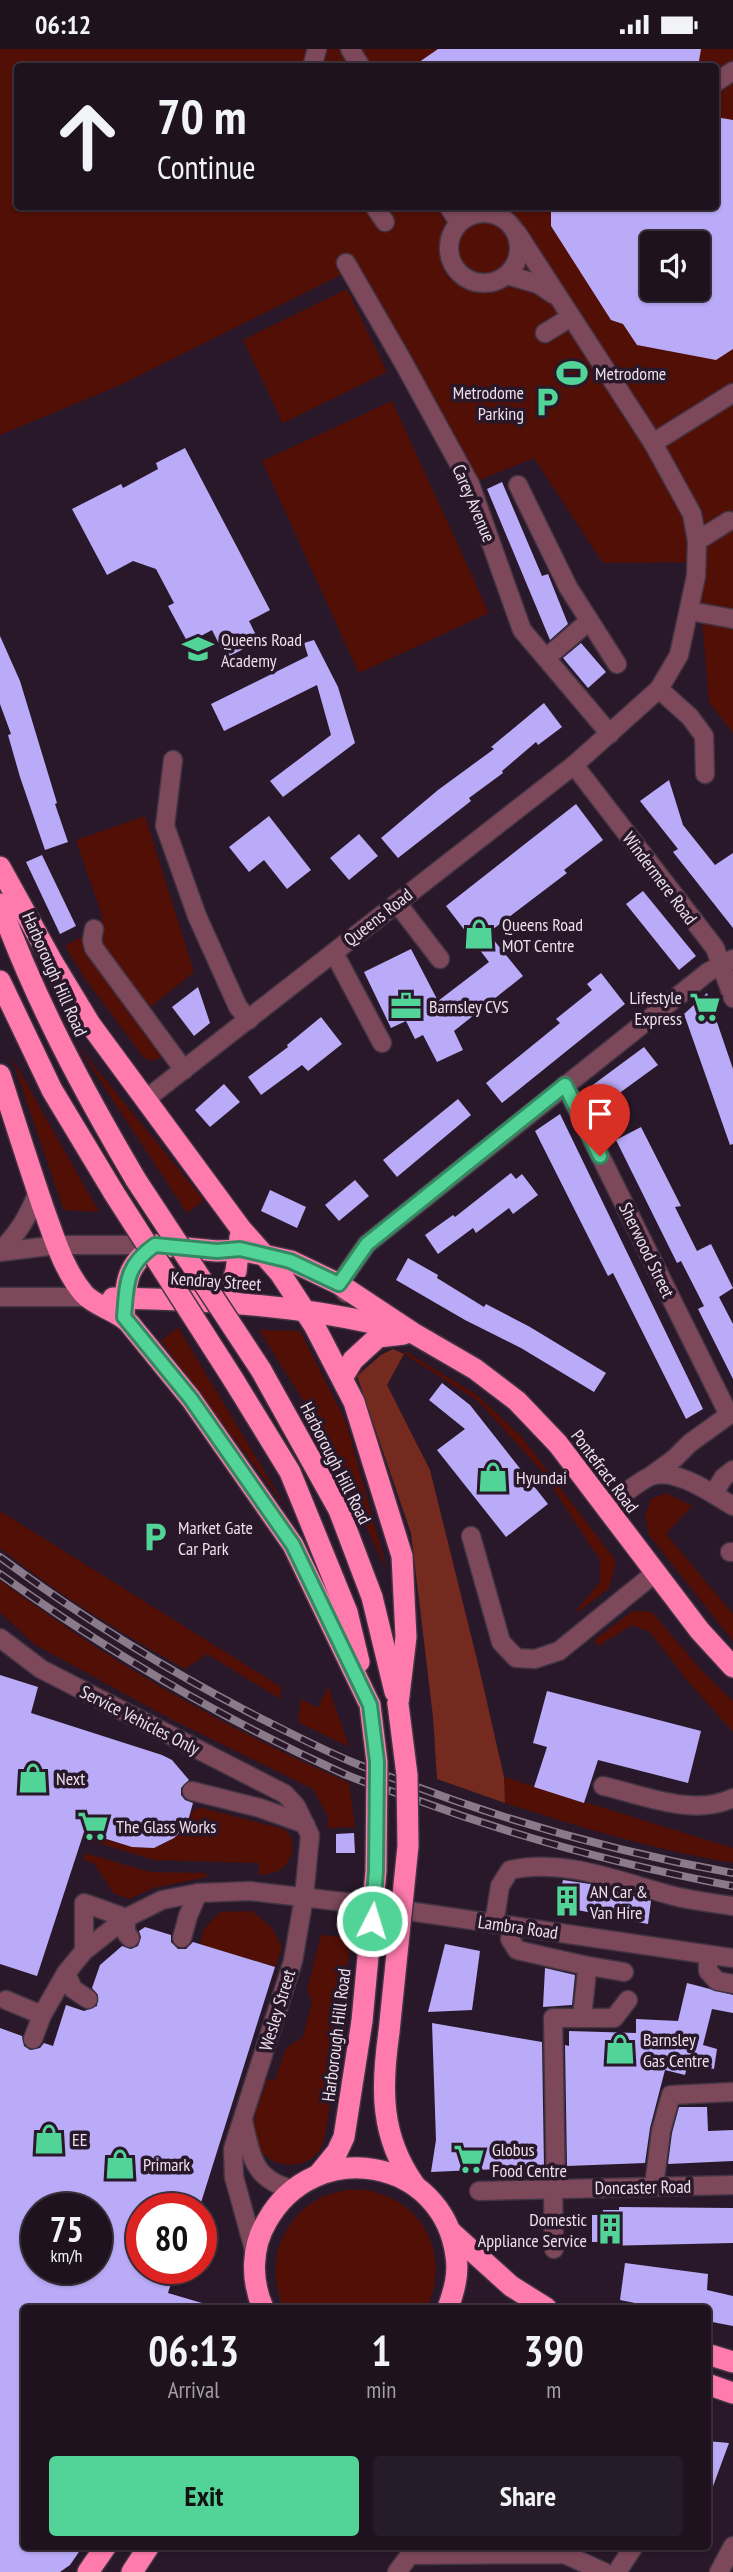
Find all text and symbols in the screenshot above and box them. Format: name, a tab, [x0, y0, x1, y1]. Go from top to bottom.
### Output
text: 06:12	[35, 8, 91, 41]
text: 70 m	[157, 84, 246, 148]
icon: ahead	[42, 91, 133, 182]
text: Continue	[157, 146, 256, 188]
map controls	[640, 231, 710, 301]
button: sound	[640, 231, 710, 301]
sports icon: Metrodome	[555, 356, 589, 390]
place label: Metrodome	[595, 362, 666, 385]
place label: Metrodome Parking	[453, 381, 524, 425]
parking icon: Metrodome Parking	[530, 385, 564, 419]
street label: Carey Avenue	[447, 461, 501, 545]
place label: Queens Road Academy	[221, 628, 302, 672]
school or university icon: Queens Road Academy	[181, 632, 215, 666]
street label: Windermere Road	[618, 827, 702, 929]
street label: Queens Road	[339, 883, 417, 951]
street label: Harborough Hill Road	[17, 908, 93, 1040]
place label: Queens Road MOT Centre	[502, 913, 583, 957]
shop icon: Queens Road MOT Centre	[462, 917, 496, 951]
place label: Lifestyle Express	[629, 986, 682, 1030]
office icon: Barnsley CVS	[389, 989, 423, 1023]
supermarket icon: Lifestyle Express	[688, 990, 722, 1024]
place label: Barnsley CVS	[429, 995, 509, 1018]
pin	[570, 1084, 630, 1156]
icon: arrive	[581, 1095, 619, 1133]
street label: Sherwood Street	[614, 1199, 680, 1301]
street label: Kendray Street	[170, 1266, 262, 1296]
street label: Harborough Hill Road	[295, 1398, 377, 1528]
street label: Pontefract Road	[566, 1425, 644, 1517]
shop icon: Hyundai	[476, 1460, 510, 1494]
place label: Hyundai	[516, 1466, 567, 1489]
place label: Market Gate Car Park	[178, 1516, 253, 1560]
parking icon: Market Gate Car Park	[138, 1520, 172, 1554]
street label: Service Vehicles Only	[76, 1680, 204, 1760]
shop icon: Next	[16, 1761, 50, 1795]
place label: Next	[56, 1767, 85, 1790]
supermarket icon: The Glass Works	[76, 1809, 110, 1843]
place label: The Glass Works	[116, 1815, 216, 1838]
place label: AN Car & Van Hire	[589, 1880, 648, 1924]
position arrow	[335, 1884, 409, 1958]
building icon: AN Car & Van Hire	[550, 1884, 584, 1918]
street label: Lambra Road	[476, 1910, 560, 1944]
street label: Wesley Street	[254, 1967, 300, 2053]
street label: Harborough Hill Road	[316, 1967, 356, 2103]
place label: Barnsley Gas Centre	[643, 2028, 709, 2072]
shop icon: Barnsley Gas Centre	[603, 2032, 637, 2066]
shop icon: EE	[32, 2122, 66, 2156]
place label: EE	[72, 2128, 87, 2151]
place label: Globus Food Centre	[492, 2138, 567, 2182]
supermarket icon: Globus Food Centre	[452, 2142, 486, 2176]
shop icon: Primark	[103, 2147, 137, 2181]
place label: Primark	[143, 2153, 190, 2176]
street label: Doncaster Road	[595, 2175, 691, 2199]
speed limit sign: 80	[126, 2193, 217, 2284]
text: 75	[50, 2206, 83, 2252]
place label: Domestic Appliance Service	[478, 2208, 588, 2252]
building icon: Domestic Appliance Service	[593, 2212, 627, 2246]
text: km/h	[51, 2244, 82, 2267]
text: 06:13	[148, 2323, 239, 2378]
text: 1	[371, 2323, 391, 2378]
text: 390	[524, 2323, 584, 2378]
text: Arrival	[168, 2375, 220, 2404]
text: min	[366, 2375, 396, 2404]
text: m	[546, 2375, 561, 2404]
button: Exit	[49, 2456, 359, 2536]
button: Share	[373, 2456, 683, 2536]

